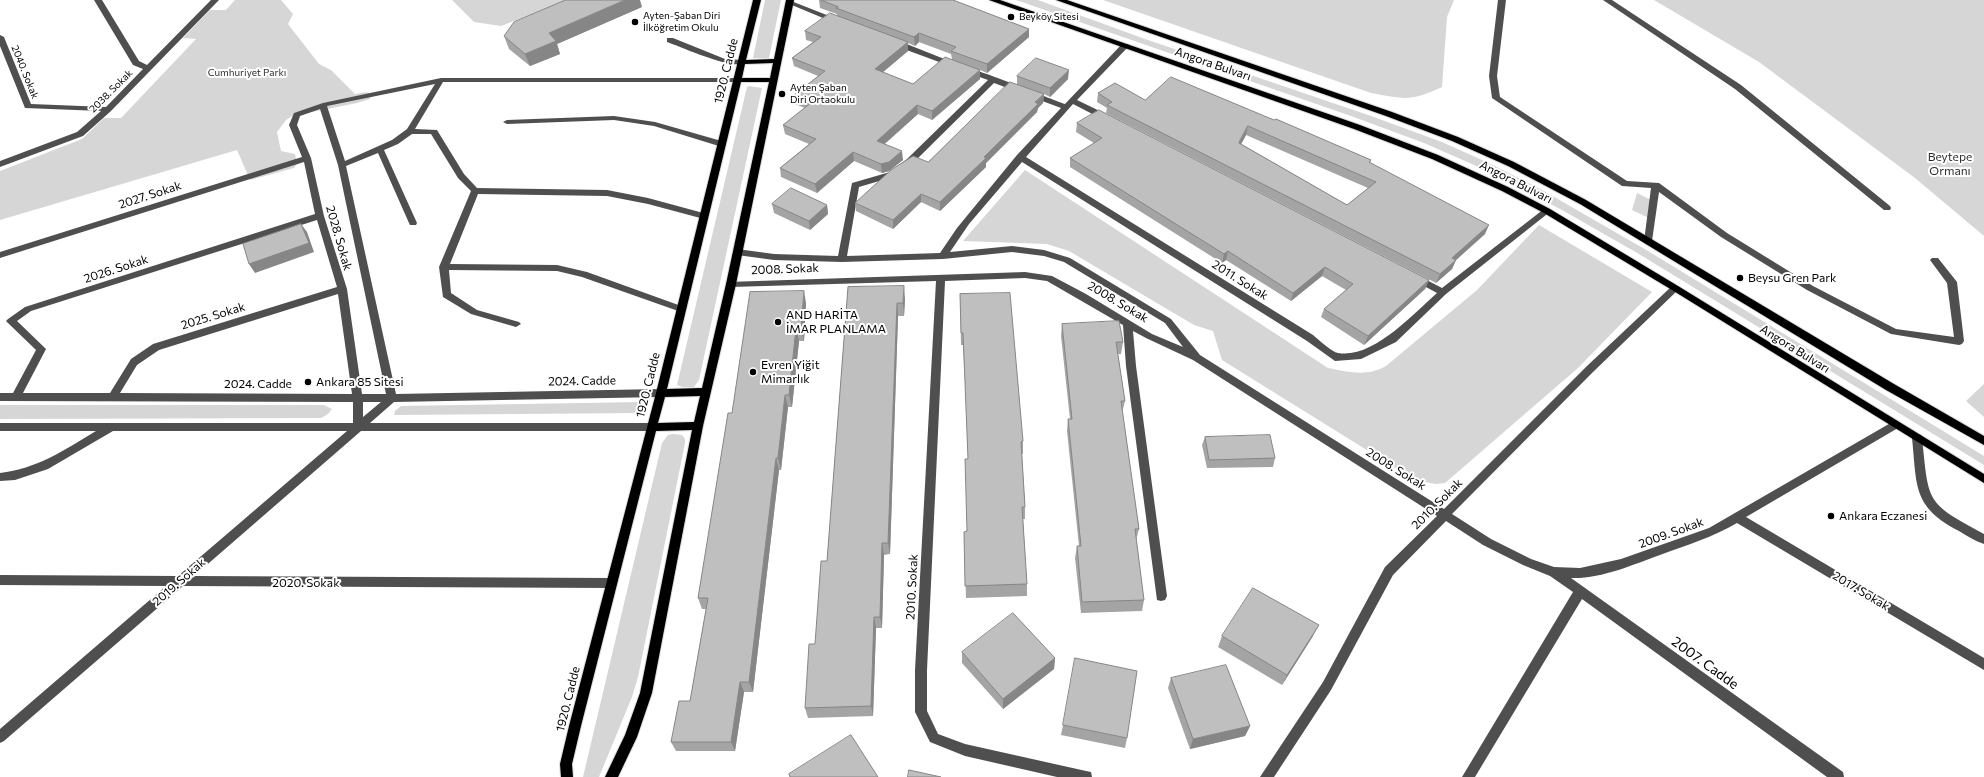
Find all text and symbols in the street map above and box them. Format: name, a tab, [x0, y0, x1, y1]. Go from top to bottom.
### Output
place label: Ayten-Şaban Diri İlköğretim Okulu	[643, 10, 720, 34]
place label: Beyköy Sitesi	[1019, 11, 1079, 23]
marker: Beyköy Sitesi	[1006, 12, 1016, 22]
marker: Ayten-Şaban Diri İlköğretim Okulu	[630, 17, 640, 27]
street label: 1920. Cadde	[711, 37, 741, 105]
street label: 2040. Sokak	[9, 44, 41, 100]
street label: Angora Bulvarı	[1173, 44, 1253, 84]
street label: 2038. Sokak	[87, 67, 135, 115]
park label: Cumhuriyet Parkı	[208, 67, 286, 79]
place label: Ayten Şaban Diri Ortaokulu	[790, 82, 855, 106]
marker: Ayten Şaban Diri Ortaokulu	[777, 89, 787, 99]
park label: Beytepe Ormanı	[1928, 150, 1972, 178]
street label: Angora Bulvarı	[1477, 158, 1555, 206]
street label: 2027. Sokak	[117, 178, 183, 212]
street label: 2028. Sokak	[323, 204, 355, 272]
street label: 2026. Sokak	[82, 252, 150, 286]
street label: 2011. Sokak	[1209, 257, 1271, 303]
street label: 2008. Sokak	[751, 261, 819, 277]
place label: Beysu Gren Park	[1748, 271, 1837, 285]
marker: Beysu Gren Park	[1735, 273, 1745, 283]
street label: 2008. Sokak	[1085, 278, 1151, 326]
street label: 2025. Sokak	[179, 299, 247, 333]
place label: AND HARİTA İMAR PLANLAMA	[786, 308, 886, 336]
marker: AND HARİTA İMAR PLANLAMA	[773, 317, 783, 327]
street label: Angora Bulvarı	[1757, 322, 1833, 376]
street label: 1920. Cadde	[633, 351, 663, 419]
place label: Evren Yiğit Mimarlık	[761, 358, 820, 386]
marker: Evren Yiğit Mimarlık	[748, 367, 758, 377]
street label: 2024. Cadde	[548, 373, 616, 389]
place label: Ankara 85 Sitesi	[316, 375, 403, 389]
street label: 2024. Cadde	[224, 377, 292, 391]
marker: Ankara 85 Sitesi	[303, 377, 313, 387]
street label: 2008. Sokak	[1363, 445, 1429, 493]
street label: 2010. Sokak	[1409, 476, 1465, 532]
place label: Ankara Eczanesi	[1839, 509, 1927, 523]
marker: Ankara Eczanesi	[1826, 511, 1836, 521]
street label: 2009. Sokak	[1637, 515, 1705, 551]
street label: 2010. Sokak	[903, 554, 921, 620]
street label: 2019. Sokak	[150, 555, 208, 609]
street label: 2017. Sokak	[1830, 568, 1892, 614]
street label: 2020. Sokak	[272, 576, 340, 590]
street label: 2007. Cadde	[1668, 633, 1742, 693]
street label: 1920. Cadde	[553, 665, 583, 733]

